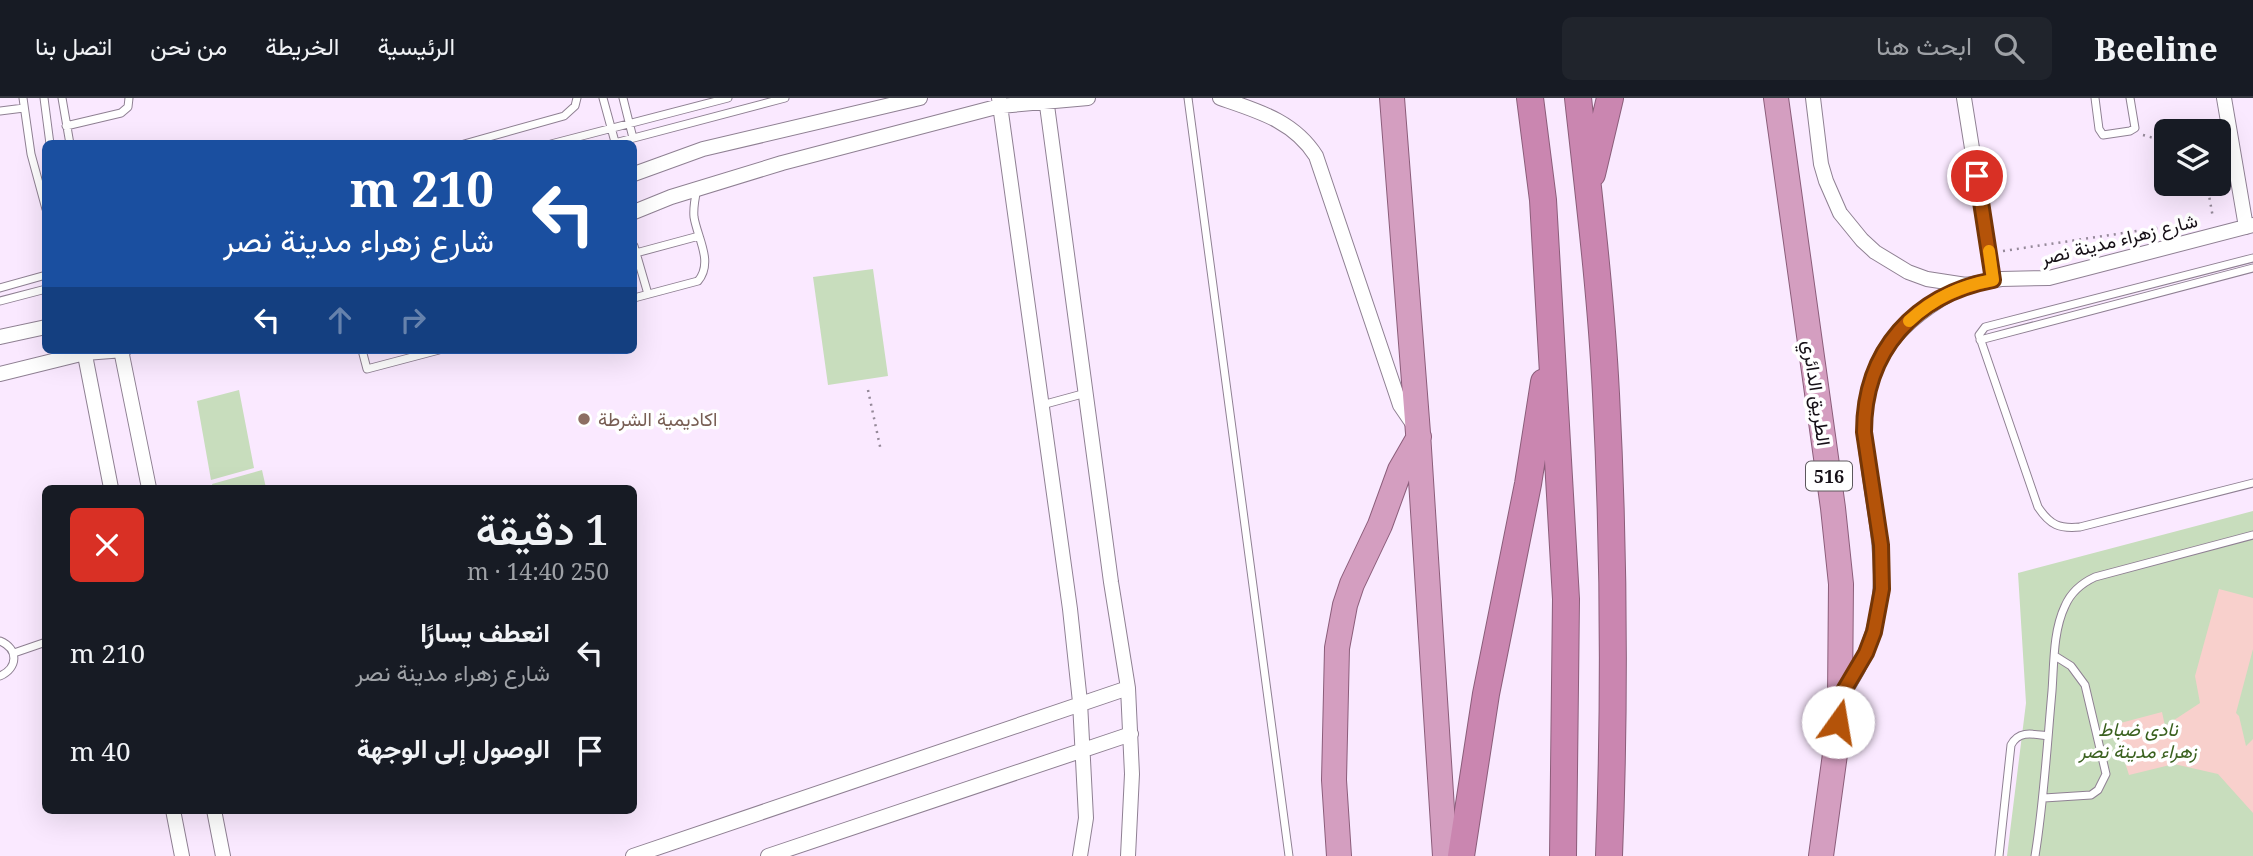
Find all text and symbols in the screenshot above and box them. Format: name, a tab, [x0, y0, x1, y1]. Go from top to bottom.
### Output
search box	[1562, 17, 2052, 80]
text: Beeline	[2094, 26, 2218, 71]
text: ابحث هنا	[1876, 27, 1972, 63]
text: اتصل بنا	[35, 29, 112, 62]
text: من نحن	[150, 29, 227, 62]
text: الخريطة	[265, 29, 339, 62]
text: الرئيسية	[377, 29, 455, 62]
icon: search	[1990, 29, 2028, 67]
map controls	[2154, 119, 2231, 196]
button: layers	[2154, 119, 2231, 196]
pin	[1947, 146, 2007, 206]
text: 210 m	[350, 155, 494, 221]
icon: arrive	[1958, 157, 1996, 195]
icon: left	[518, 168, 609, 259]
street label: شارع زهراء مدينة نصر	[2037, 207, 2200, 271]
text: شارع زهراء مدينة نصر	[223, 218, 494, 261]
icon: left	[248, 301, 286, 339]
icon: ahead	[321, 301, 359, 339]
icon: right	[394, 301, 432, 339]
street label: الطريق الدائري	[1794, 338, 1837, 448]
place label: اكاديمية الشرطة	[598, 406, 717, 432]
marker: اكاديمية الشرطة	[576, 411, 592, 427]
road number: 516	[1806, 462, 1852, 490]
text: 1 دقيقة	[476, 500, 609, 557]
button: close	[70, 508, 144, 582]
text: 250 m · 14:40	[467, 555, 609, 587]
text: انعطف يسارًا	[420, 614, 550, 650]
icon: left	[571, 634, 609, 672]
text: 210 m	[70, 635, 145, 671]
text: شارع زهراء مدينة نصر	[355, 656, 550, 688]
position arrow	[1801, 685, 1875, 759]
park label: نادى ضباط زهراء مدينة نصر	[2078, 716, 2198, 764]
text: الوصول إلى الوجهة	[357, 730, 550, 766]
icon: arrive	[571, 732, 609, 770]
text: 40 m	[70, 733, 130, 769]

